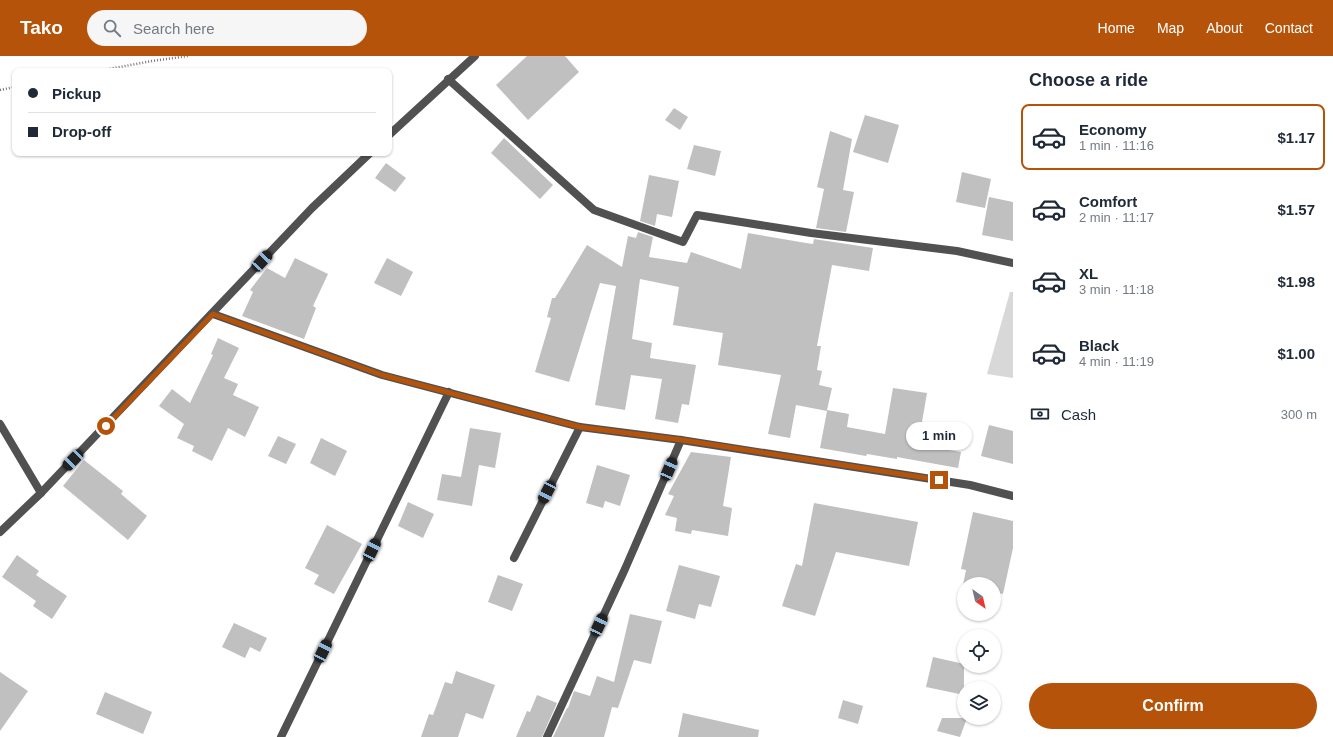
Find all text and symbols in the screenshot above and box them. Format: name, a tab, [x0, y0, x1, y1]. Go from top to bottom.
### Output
search box	[87, 10, 367, 46]
text: Tako	[20, 17, 63, 38]
icon: search	[101, 17, 123, 39]
text: Search here	[133, 20, 215, 37]
text: Home	[1098, 20, 1135, 36]
text: Map	[1157, 20, 1184, 36]
text: About	[1206, 20, 1243, 36]
text: Contact	[1265, 20, 1313, 36]
text: Choose a ride	[1029, 70, 1148, 90]
text: Pickup	[52, 85, 101, 102]
icon: car	[1031, 119, 1067, 155]
text: Economy	[1079, 121, 1147, 138]
text: Drop-off	[52, 123, 111, 140]
text: $1.17	[1277, 129, 1315, 146]
text: 1 min · 11:16	[1079, 138, 1154, 153]
icon: car	[1031, 191, 1067, 227]
text: Comfort	[1079, 193, 1137, 210]
text: $1.57	[1277, 201, 1315, 218]
text: 2 min · 11:17	[1079, 210, 1154, 225]
car	[249, 248, 275, 274]
icon: car	[1031, 263, 1067, 299]
text: XL	[1079, 265, 1098, 282]
text: $1.98	[1277, 273, 1315, 290]
text: 3 min · 11:18	[1079, 282, 1154, 297]
icon: car	[1031, 335, 1067, 371]
text: Black	[1079, 337, 1119, 354]
text: $1.00	[1277, 345, 1315, 362]
text: 4 min · 11:19	[1079, 354, 1154, 369]
icon: cash	[1029, 403, 1051, 425]
text: Cash	[1061, 406, 1096, 423]
text: 300 m	[1281, 407, 1317, 422]
route start	[97, 417, 115, 435]
callout: 1 min	[906, 422, 972, 450]
text: 1 min	[922, 428, 956, 443]
car	[60, 447, 86, 473]
car	[659, 456, 679, 482]
route end	[930, 471, 948, 489]
car	[536, 479, 558, 505]
car	[361, 537, 383, 563]
north arrow	[957, 577, 1001, 621]
map controls	[957, 577, 1001, 725]
car	[588, 612, 610, 638]
button: locate	[957, 629, 1001, 673]
car	[312, 638, 334, 664]
button: layers	[957, 681, 1001, 725]
button: Confirm	[1029, 683, 1317, 729]

